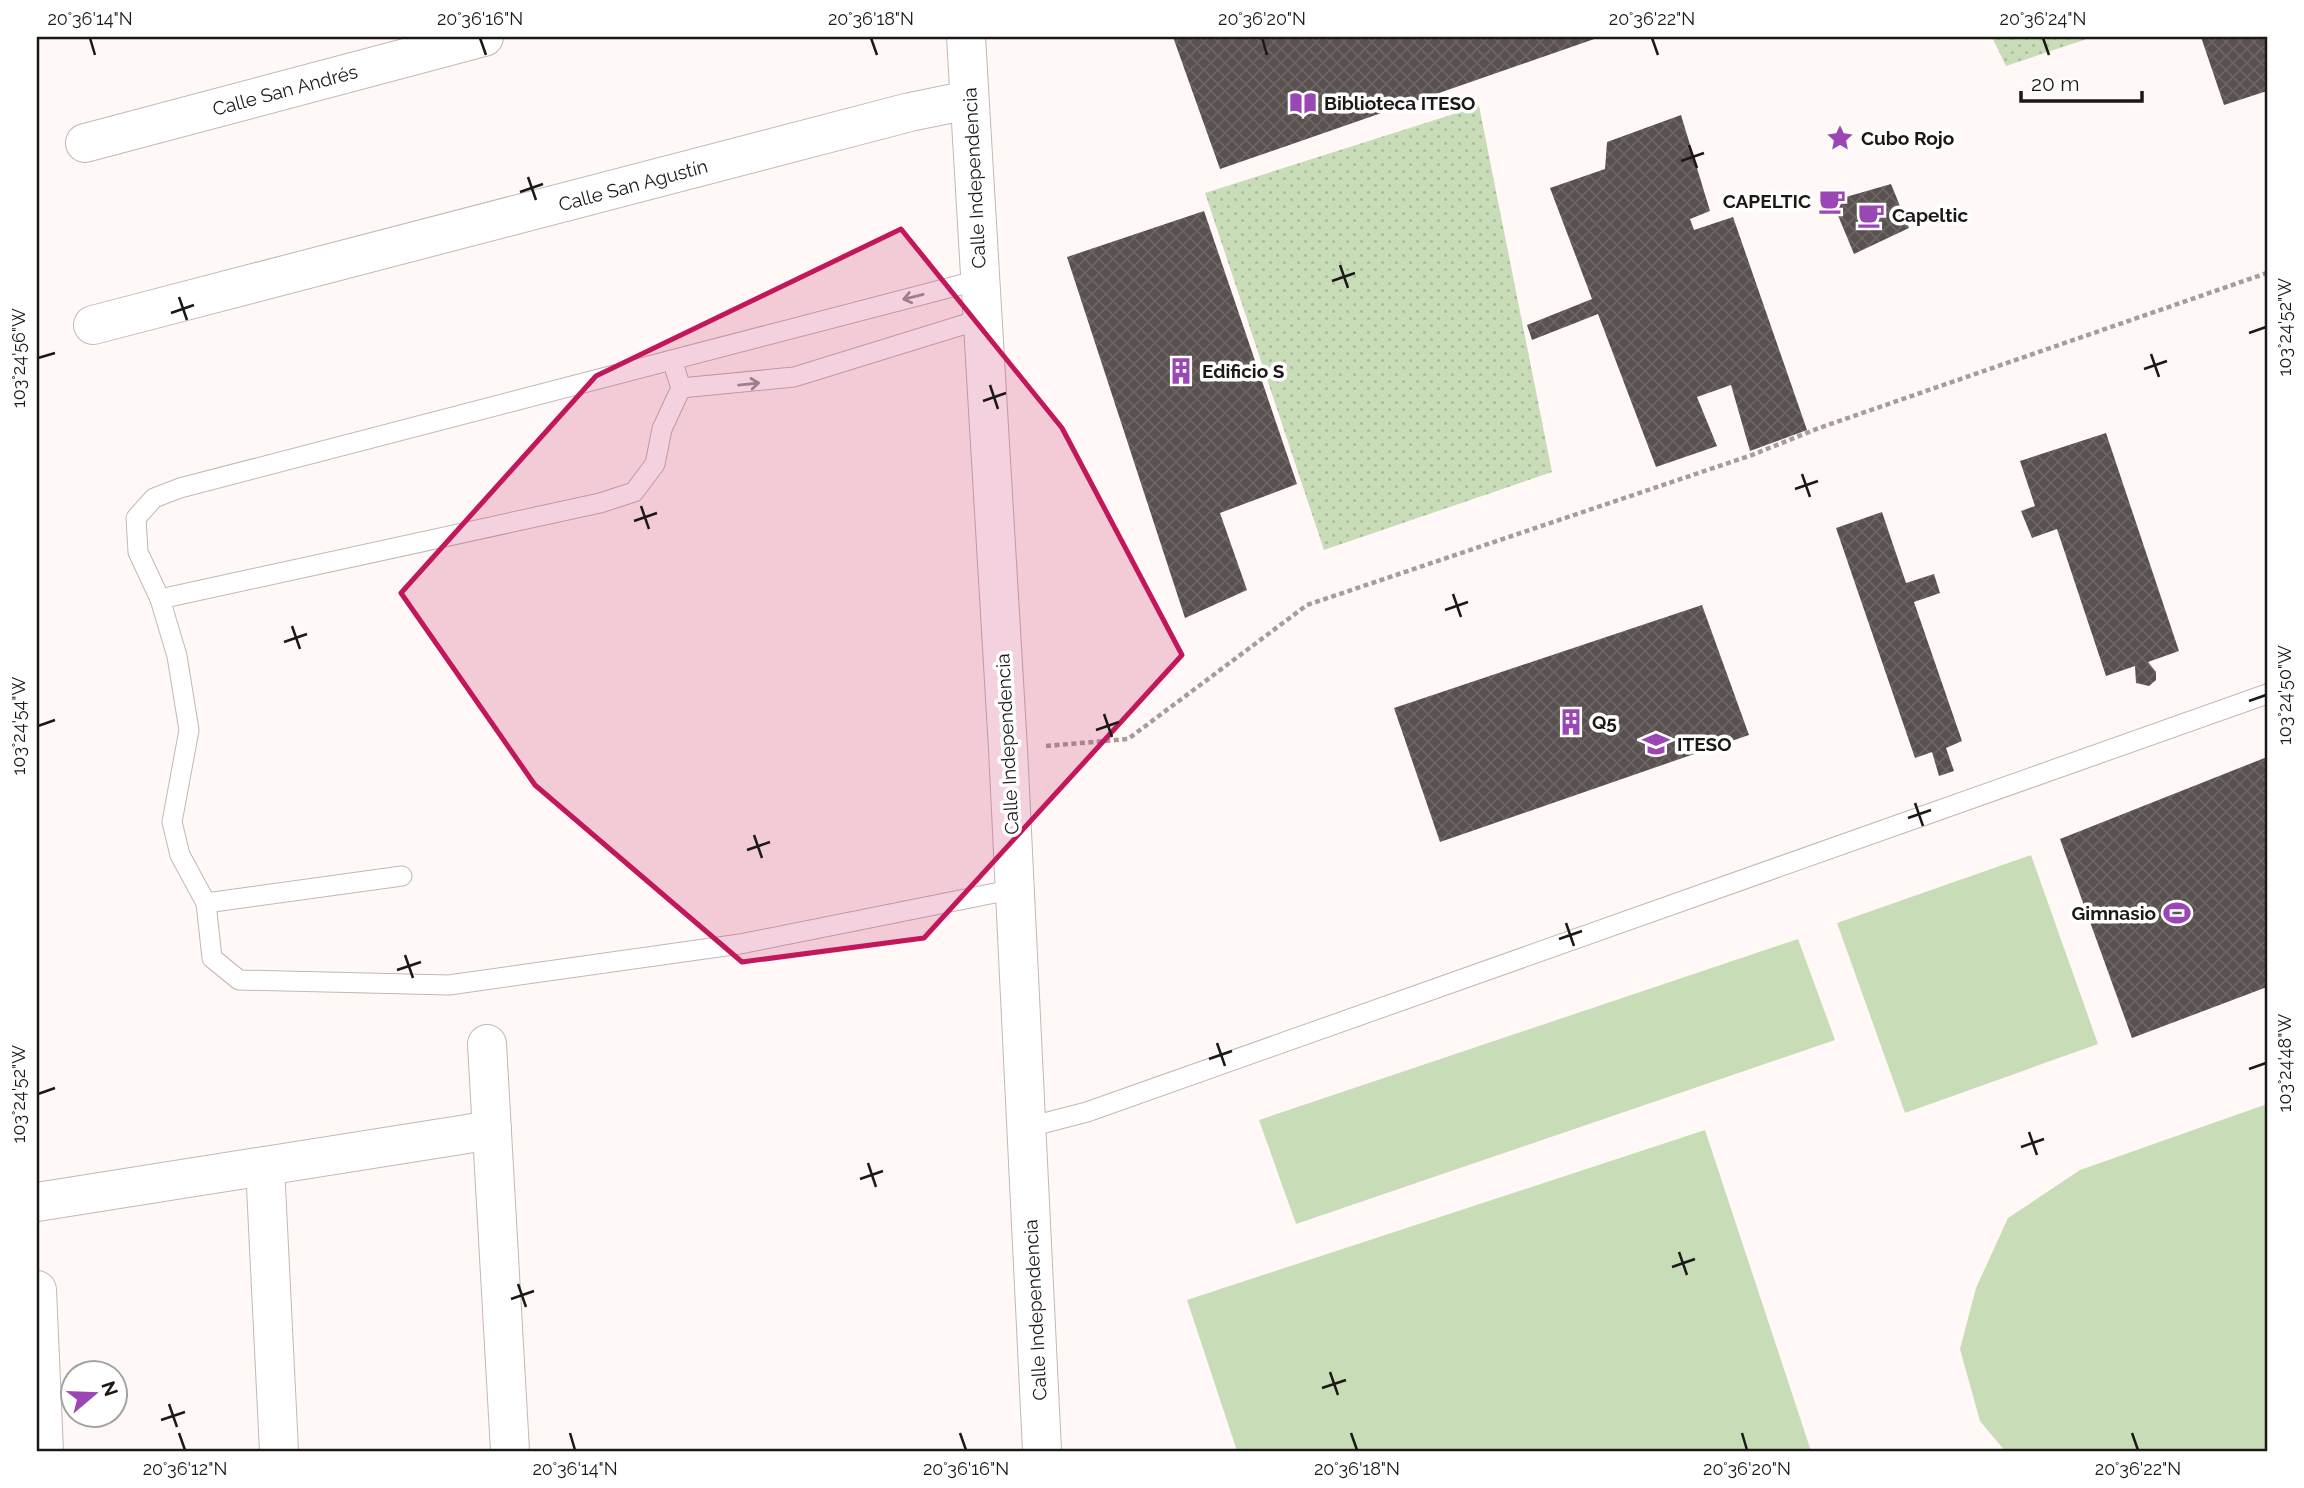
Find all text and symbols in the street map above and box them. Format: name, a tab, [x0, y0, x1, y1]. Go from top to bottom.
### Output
text: 20°36'14"N	[47, 8, 133, 29]
text: 20°36'16"N	[437, 8, 523, 29]
text: 20°36'18"N	[828, 8, 914, 29]
text: 20°36'20"N	[1218, 8, 1306, 29]
text: 20°36'22"N	[1609, 8, 1695, 29]
text: 20°36'24"N	[2000, 8, 2086, 29]
street label: Calle San Andrés	[210, 60, 360, 120]
scale bar	[2021, 60, 2141, 104]
text: 20 m	[2031, 71, 2079, 96]
street label: Calle Independencia	[958, 87, 990, 269]
library icon: Biblioteca ITESO	[1288, 88, 1318, 118]
place label: Biblioteca ITESO	[1324, 92, 1475, 114]
place icon: Cubo Rojo	[1825, 123, 1855, 153]
place label: Cubo Rojo	[1861, 127, 1954, 149]
street label: Calle San Agustín	[556, 155, 710, 215]
cafe icon: CAPELTIC	[1817, 186, 1847, 216]
place label: CAPELTIC	[1723, 190, 1811, 212]
cafe icon: Capeltic	[1856, 200, 1886, 230]
place label: Capeltic	[1892, 204, 1968, 226]
text: 103°24'52"W	[2274, 278, 2295, 376]
one-way arrow	[903, 291, 925, 304]
text: 103°24'56"W	[8, 308, 29, 408]
building icon: Edificio S	[1166, 356, 1196, 386]
place label: Edificio S	[1202, 360, 1285, 382]
one-way arrow	[737, 377, 760, 390]
text: 103°24'50"W	[2274, 645, 2295, 745]
street label: Calle Independencia	[991, 653, 1023, 835]
text: 103°24'54"W	[8, 676, 29, 775]
building icon: Q5	[1556, 707, 1586, 737]
place label: Q5	[1592, 711, 1617, 733]
school or university icon: ITESO	[1641, 729, 1671, 759]
place label: ITESO	[1677, 733, 1732, 755]
sports icon: Gimnasio	[2162, 898, 2192, 928]
place label: Gimnasio	[2072, 902, 2156, 924]
text: 103°24'48"W	[2274, 1014, 2295, 1112]
text: 103°24'52"W	[8, 1045, 29, 1143]
street label: Calle Independencia	[1019, 1219, 1051, 1401]
north arrow	[60, 1358, 130, 1428]
text: N	[97, 1378, 123, 1399]
text: 20°36'12"N	[143, 1458, 227, 1479]
text: 20°36'14"N	[532, 1458, 618, 1479]
text: 20°36'16"N	[923, 1458, 1009, 1479]
text: 20°36'18"N	[1314, 1458, 1400, 1479]
text: 20°36'20"N	[1703, 1458, 1791, 1479]
text: 20°36'22"N	[2095, 1458, 2181, 1479]

